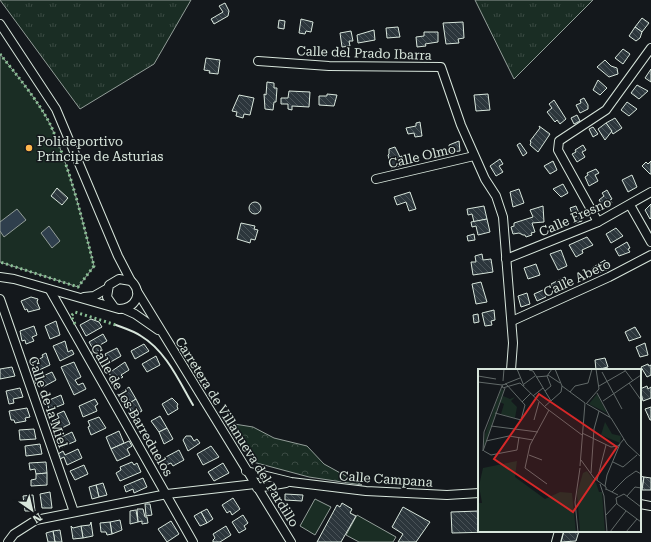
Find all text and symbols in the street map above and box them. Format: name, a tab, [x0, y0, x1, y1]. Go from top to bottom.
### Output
street label: Calle del Prado Ibarra	[296, 43, 432, 63]
place label: Polideportivo Príncipe de Asturias	[37, 134, 163, 164]
street label: Calle Olmo	[387, 141, 457, 171]
marker: Polideportivo Príncipe de Asturias	[24, 143, 34, 153]
street label: Calle Fresno	[537, 194, 613, 240]
street label: Calle Abeto	[541, 256, 613, 300]
street label: Carretera de Villanueva del Pardillo	[172, 334, 302, 530]
street label: Calle de los Barreduelos	[88, 341, 176, 479]
street label: Calle de la Miel	[25, 354, 71, 450]
inset map	[478, 369, 641, 532]
street label: Calle Campana	[339, 468, 433, 490]
north arrow	[12, 490, 52, 530]
text: N	[30, 510, 44, 526]

